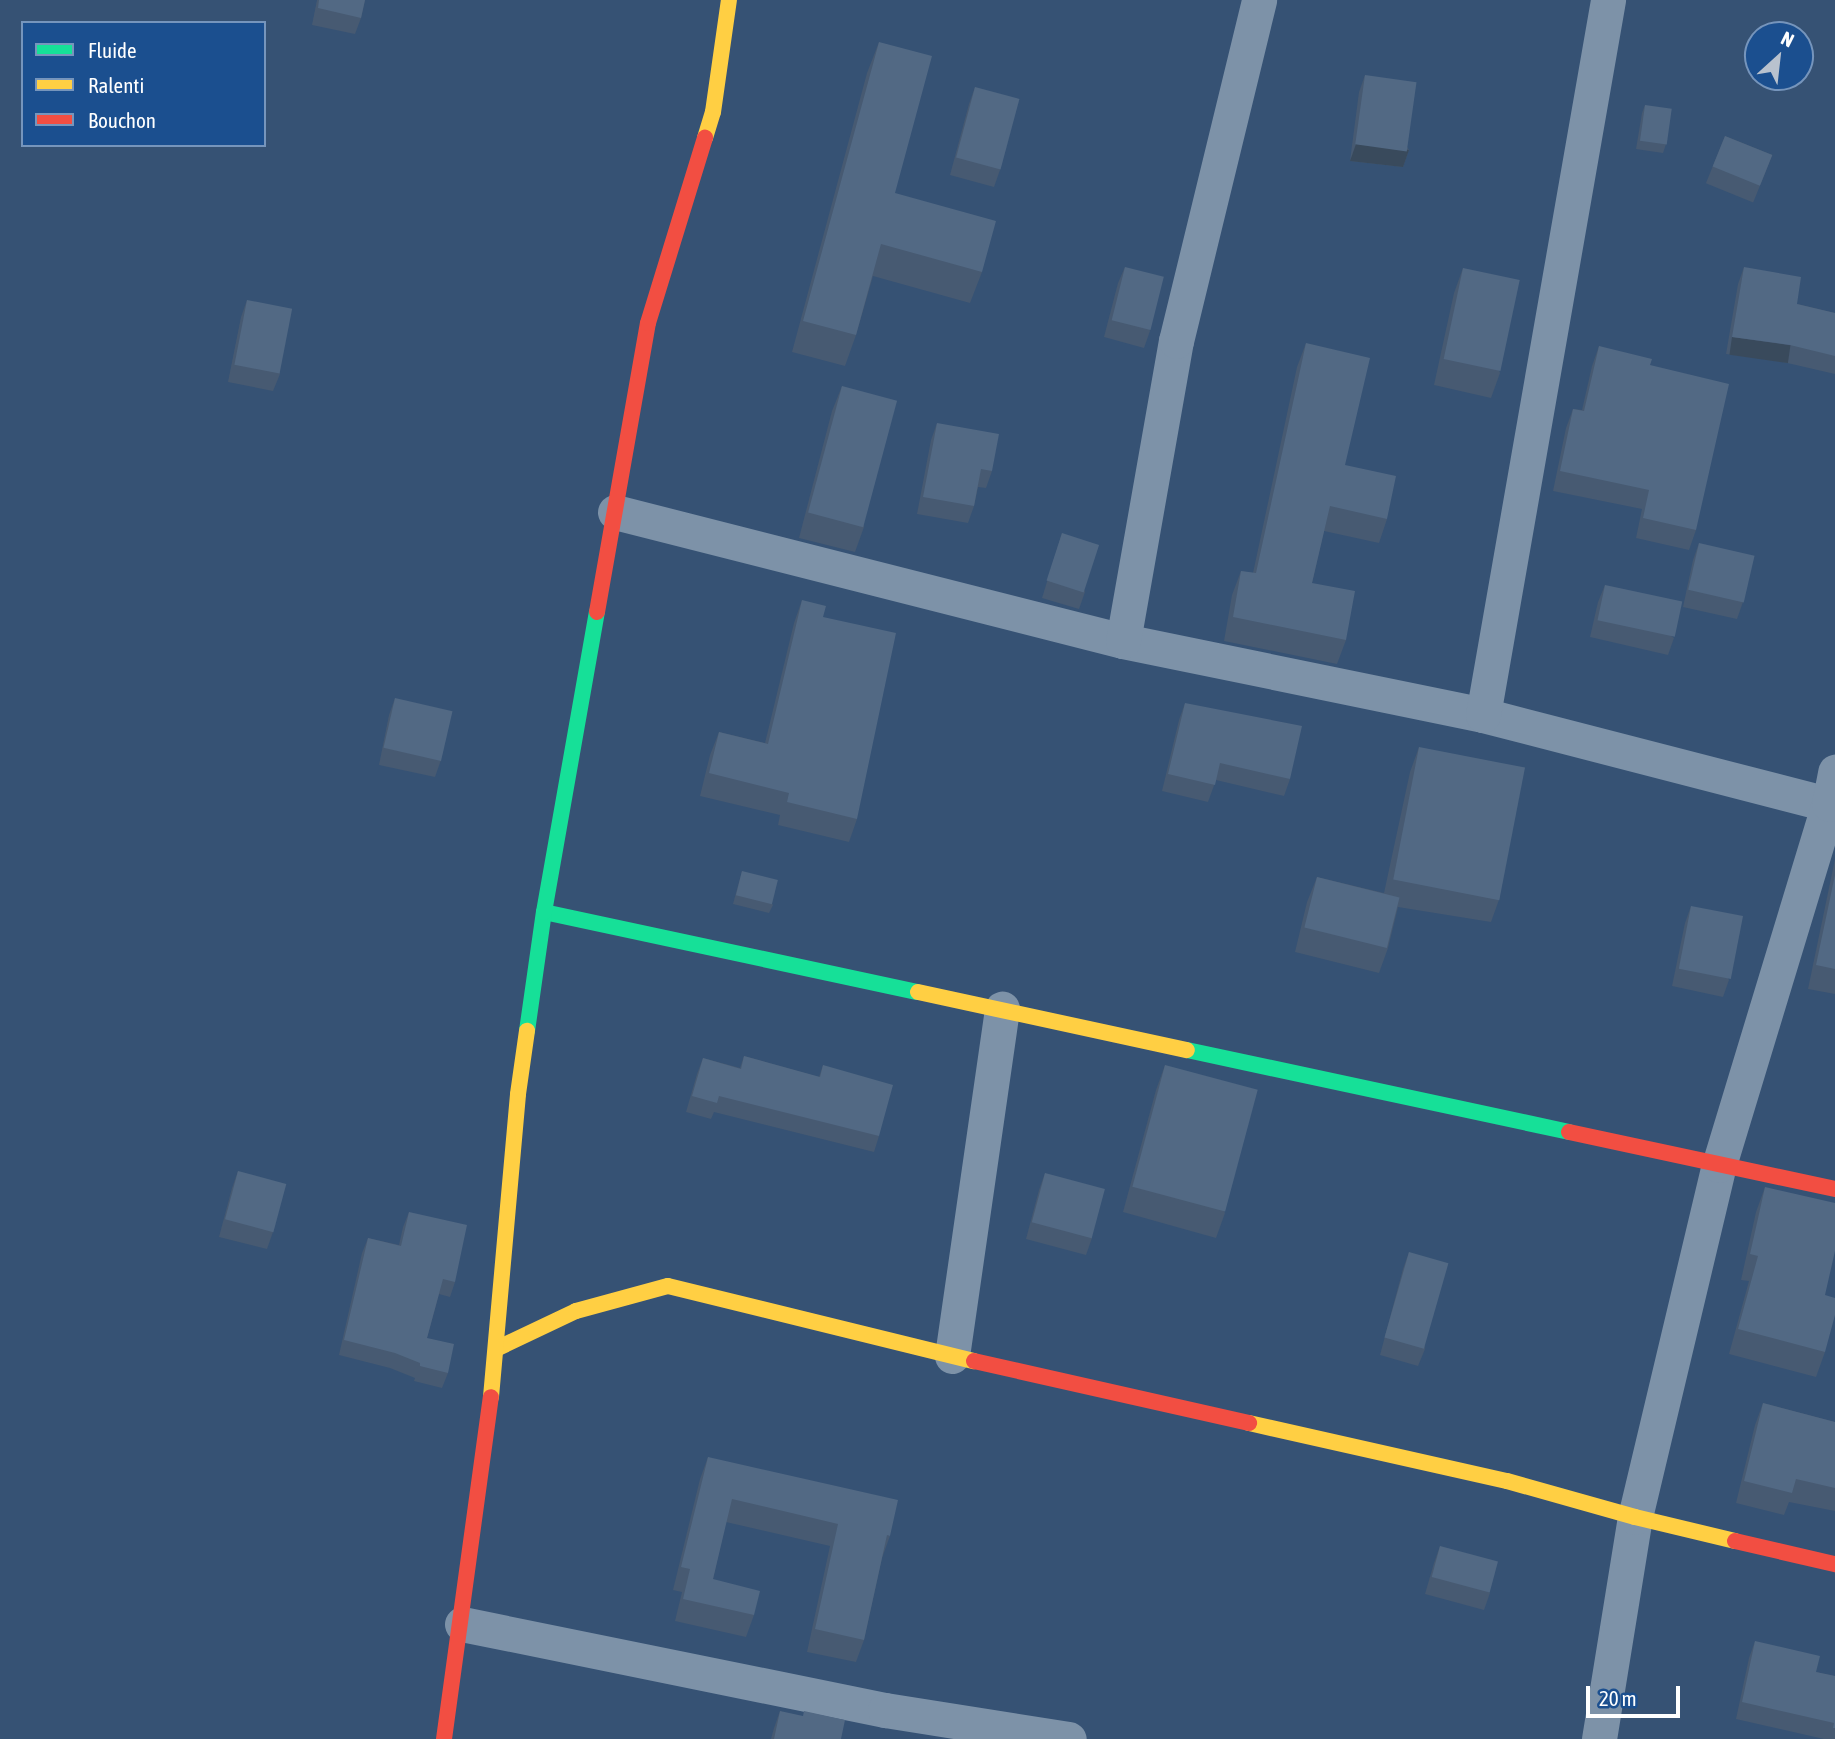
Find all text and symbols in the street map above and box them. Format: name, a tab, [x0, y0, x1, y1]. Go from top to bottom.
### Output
legend	[21, 21, 266, 147]
north arrow	[1744, 21, 1814, 91]
text: N	[1778, 27, 1798, 51]
text: Fluide	[88, 38, 137, 62]
text: Ralenti	[88, 73, 144, 97]
text: Bouchon	[88, 108, 156, 132]
scale bar	[1590, 1672, 1685, 1716]
text: 20 m	[1599, 1686, 1637, 1710]

